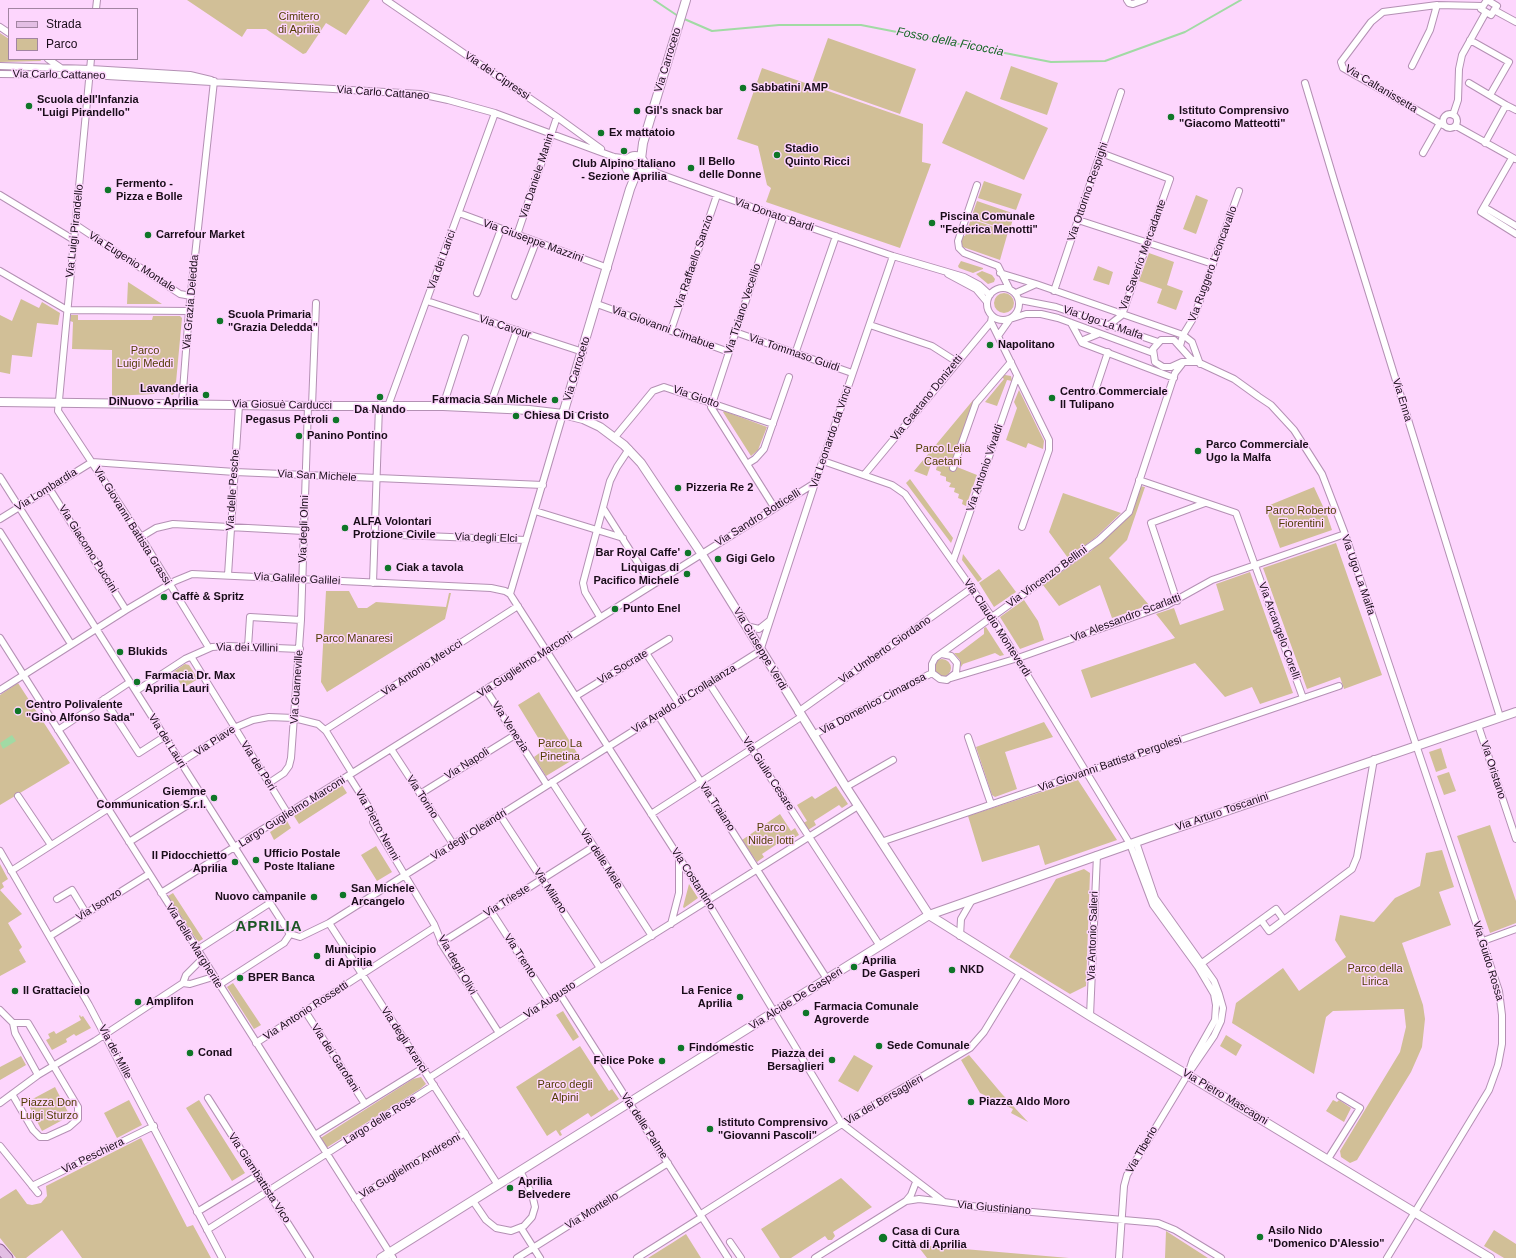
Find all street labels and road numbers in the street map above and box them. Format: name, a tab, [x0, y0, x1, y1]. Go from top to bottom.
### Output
street label: Via Carroceto	[652, 26, 684, 94]
street label: Via dei Cipressi	[462, 49, 532, 103]
street label: Via Caltanissetta	[1342, 62, 1420, 116]
street label: Via Carlo Cattaneo	[13, 68, 105, 82]
street label: Via Carlo Cattaneo	[336, 83, 430, 103]
street label: Via Daniele Manin	[517, 132, 557, 220]
street label: Via Ottorino Respighi	[1065, 141, 1111, 243]
street label: Via Luigi Pirandello	[64, 184, 86, 278]
street label: Via Donato Bardi	[733, 195, 815, 235]
street label: Via Saverio Mercadante	[1117, 198, 1169, 312]
street label: Via Ruggero Leoncavallo	[1186, 204, 1240, 324]
street label: Via Raffaello Sanzio	[672, 213, 716, 311]
street label: Via Giuseppe Mazzini	[481, 217, 585, 265]
street label: Via dei Larici	[425, 228, 459, 292]
street label: Via Eugenio Montale	[86, 229, 178, 295]
street label: Via Grazia Deledda	[180, 254, 202, 350]
street label: Via Tiziano Vecellio	[722, 262, 764, 356]
street label: Via Giovanni Cimabue	[609, 303, 717, 353]
street label: Via Ugo La Malfa	[1061, 303, 1145, 343]
street label: Via Cavour	[477, 312, 533, 342]
street label: Via Tommaso Guidi	[747, 331, 841, 375]
street label: Via Carroceto	[561, 335, 593, 403]
street label: Via Gaetano Donizetti	[888, 352, 966, 444]
street label: Via Enna	[1389, 377, 1415, 423]
street label: Via Giotto	[671, 383, 721, 411]
street label: Via Leonardo da Vinci	[807, 384, 855, 490]
street label: Via Giosuè Carducci	[232, 398, 332, 412]
street label: Via Antonio Vivaldi	[964, 423, 1006, 513]
street label: Via delle Pesche	[224, 449, 242, 531]
street label: Via Giovanni Battista Grassi	[90, 465, 174, 587]
street label: Via Lombardia	[13, 466, 79, 514]
street label: Via San Michele	[277, 467, 357, 485]
street label: Via Sandro Botticelli	[713, 486, 803, 550]
street label: Via degli Olmi	[296, 495, 312, 563]
street label: Via Giacomo Puccini	[56, 503, 120, 595]
street label: Via degli Elci	[454, 530, 518, 546]
street label: Via Ugo La Malfa	[1338, 533, 1378, 617]
street label: Via Vincenzo Bellini	[1004, 543, 1090, 611]
street label: Via Galileo Galilei	[253, 570, 341, 588]
street label: Via Claudio Monteverdi	[961, 577, 1033, 679]
street label: Via Arcangelo Corelli	[1255, 581, 1303, 681]
street label: Via Alessandro Scarlatti	[1069, 591, 1183, 645]
street label: Via Giuseppe Verdi	[730, 605, 790, 693]
street label: Via Umberto Giordano	[836, 613, 934, 687]
street label: Via Guglielmo Marconi	[475, 629, 575, 701]
street label: Via Antonio Meucci	[379, 637, 465, 699]
street label: Via dei Villini	[216, 641, 278, 655]
street label: Via Socrate	[595, 647, 651, 687]
street label: Via Guarneville	[288, 649, 306, 725]
street label: Via Araldo di Crollalanza	[630, 662, 738, 736]
street label: Via Domenico Cimarosa	[818, 670, 928, 738]
street label: Via Venezia	[489, 699, 531, 755]
street label: Via dei Lauri	[145, 712, 189, 770]
street label: Via Piave	[192, 723, 238, 759]
street label: Via Giovanni Battista Pergolesi	[1037, 733, 1183, 795]
street label: Via Giulio Cesare	[739, 735, 797, 813]
street label: Via dei Peri	[238, 739, 278, 793]
street label: Via Oristano	[1477, 739, 1509, 801]
street label: Via Napoli	[442, 745, 492, 783]
street label: Via Torino	[403, 773, 441, 821]
street label: Largo Guglielmo Marconi	[236, 774, 348, 850]
street label: Via Traiano	[696, 780, 738, 834]
street label: Via Pietro Nenni	[352, 787, 402, 863]
street label: Via Arturo Toscanini	[1174, 790, 1270, 834]
street label: Via degli Oleandri	[429, 806, 509, 864]
street label: Via delle Mele	[577, 827, 625, 891]
street label: Via Costantino	[668, 845, 718, 913]
street label: Via Milano	[531, 866, 569, 916]
street label: Via Trieste	[481, 882, 533, 920]
street label: Via Isonzo	[74, 886, 124, 924]
street label: Via Antonio Salieri	[1085, 891, 1101, 981]
street label: Via delle Margherite	[163, 901, 225, 991]
street label: Via Guido Rossa	[1470, 920, 1506, 1002]
street label: Via Trento	[501, 931, 539, 981]
street label: Via degli Olivi	[435, 933, 479, 997]
street label: Via Alcide De Gasperi	[747, 965, 845, 1033]
street label: Via Augusto	[522, 978, 578, 1022]
street label: Via Antonio Rossetti	[261, 979, 351, 1043]
street label: Via degli Aranci	[378, 1004, 430, 1076]
street label: Via dei Garofani	[308, 1021, 362, 1095]
street label: Via dei Mille	[95, 1023, 135, 1081]
street label: Via Pietro Mascagni	[1180, 1066, 1270, 1128]
street label: Via dei Bersaglieri	[842, 1072, 926, 1128]
street label: Via delle Palme	[618, 1090, 670, 1162]
street label: Largo delle Rose	[341, 1092, 419, 1148]
street label: Via Tiberio	[1123, 1124, 1161, 1176]
street label: Via Giambattista Vico	[225, 1130, 293, 1226]
street label: Via Guglielmo Andreoni	[357, 1131, 463, 1201]
street label: Via Peschiera	[60, 1135, 126, 1177]
street label: Via Montello	[563, 1189, 621, 1233]
street label: Via Giustiniano	[957, 1198, 1031, 1218]

